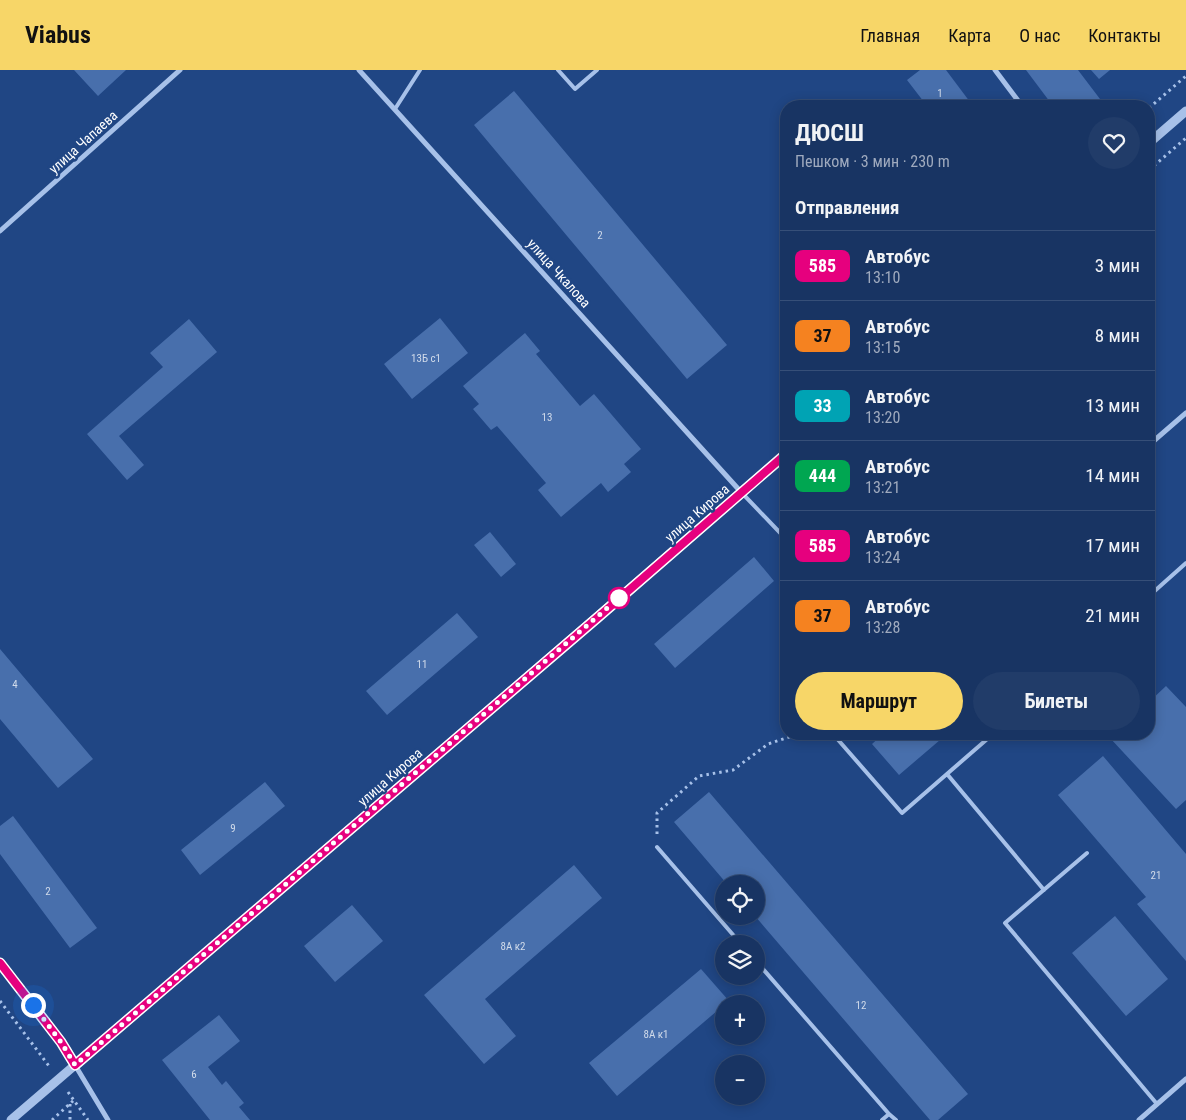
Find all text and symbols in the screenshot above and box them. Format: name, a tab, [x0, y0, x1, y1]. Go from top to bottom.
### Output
text: Viabus	[25, 21, 91, 49]
text: Главная	[860, 25, 920, 46]
text: Карта	[948, 25, 991, 46]
text: О нас	[1019, 25, 1060, 46]
text: Контакты	[1088, 25, 1161, 46]
house number: 1	[937, 87, 943, 100]
street label: улица Чапаева	[46, 107, 120, 177]
button: heart	[1088, 117, 1140, 169]
text: ДЮСШ	[795, 119, 864, 147]
text: Пешком · 3 мин · 230 m	[795, 152, 950, 171]
text: Отправления	[795, 196, 899, 219]
house number: 2	[597, 229, 603, 242]
street label: улица Чкалова	[524, 235, 594, 311]
text: Автобус	[865, 245, 930, 268]
text: 3 мин	[1095, 254, 1140, 277]
text: 585	[809, 255, 836, 276]
text: 13:10	[865, 268, 900, 287]
text: Автобус	[865, 315, 930, 338]
text: 8 мин	[1095, 324, 1140, 347]
text: 37	[813, 325, 832, 346]
text: 13:15	[865, 338, 900, 357]
house number: 13Б с1	[411, 352, 441, 365]
text: Автобус	[865, 385, 930, 408]
text: 13 мин	[1085, 394, 1140, 417]
text: 33	[813, 395, 832, 416]
text: 13:20	[865, 408, 900, 427]
house number: 13	[542, 411, 552, 424]
text: Автобус	[865, 455, 930, 478]
text: 14 мин	[1085, 464, 1140, 487]
text: 444	[809, 465, 836, 486]
text: 13:21	[865, 478, 900, 497]
street label: улица Кирова	[662, 481, 732, 545]
text: Автобус	[865, 525, 930, 548]
text: 17 мин	[1085, 534, 1140, 557]
text: 585	[809, 535, 836, 556]
text: 13:24	[865, 548, 900, 567]
unlabelled marker	[608, 587, 630, 609]
text: Автобус	[865, 595, 930, 618]
text: 21 мин	[1085, 604, 1140, 627]
text: 37	[813, 605, 832, 626]
text: 13:28	[865, 618, 900, 637]
house number: 11	[417, 658, 427, 671]
button: Маршрут	[795, 672, 963, 730]
button: Билеты	[973, 672, 1140, 730]
house number: 4	[12, 678, 18, 691]
street label: улица Кирова	[355, 745, 425, 809]
house number: 9	[230, 822, 236, 835]
house number: 21	[1151, 869, 1161, 882]
map controls	[715, 875, 765, 1105]
button: locate	[715, 875, 765, 925]
house number: 2	[45, 885, 51, 898]
button: layers	[715, 935, 765, 985]
house number: 8А к2	[500, 940, 526, 953]
your location	[21, 993, 46, 1018]
button: +	[715, 995, 765, 1045]
house number: 12	[856, 999, 866, 1012]
house number: 8А к1	[643, 1028, 669, 1041]
button: −	[715, 1055, 765, 1105]
house number: 6	[191, 1068, 197, 1081]

